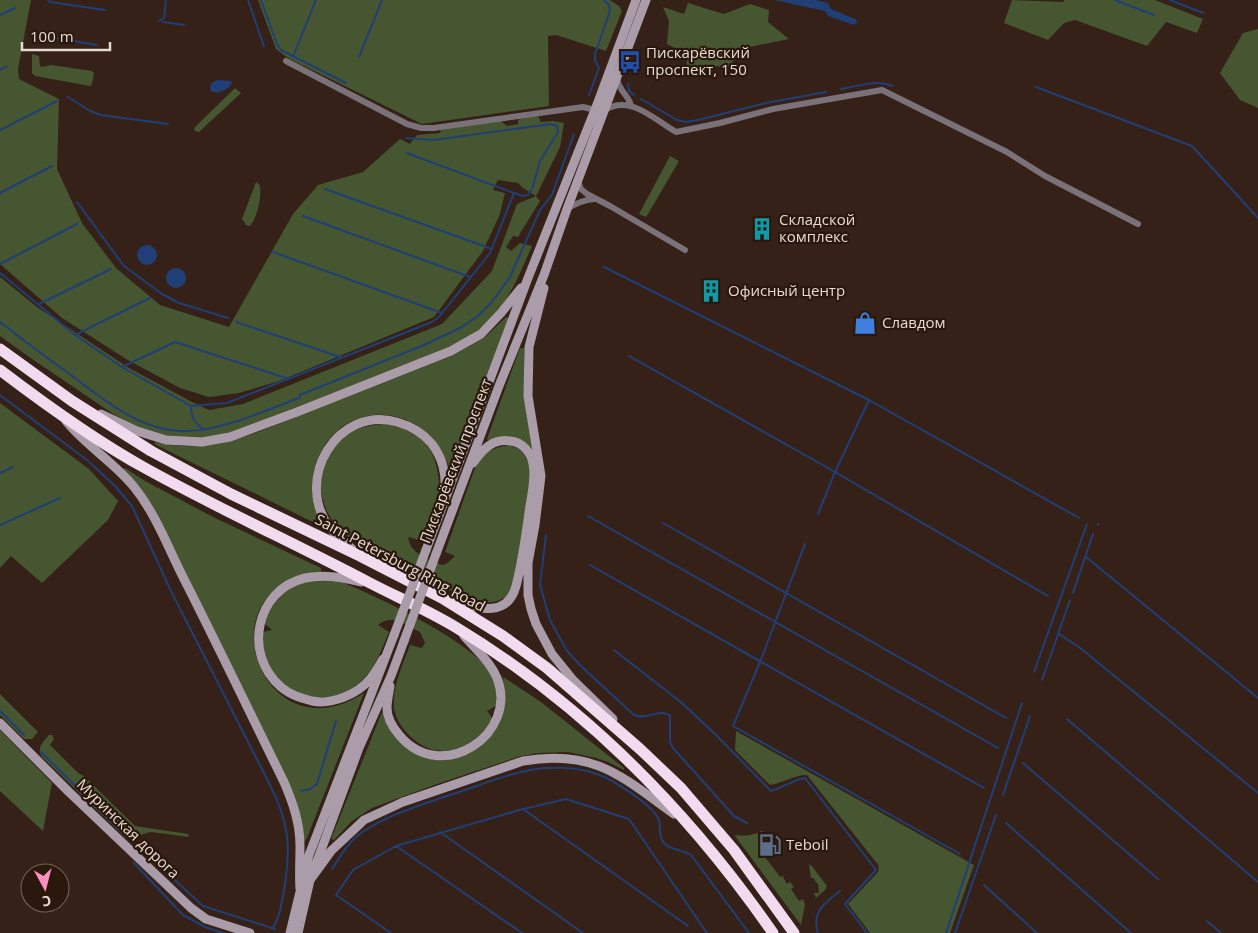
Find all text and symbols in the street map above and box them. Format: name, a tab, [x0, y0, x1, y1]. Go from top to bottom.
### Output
scale bar	[22, 20, 110, 52]
text: 100 m	[30, 26, 74, 46]
place label: Пискарёвский проспект, 150	[646, 42, 750, 79]
bus stop icon: Пискарёвский проспект, 150	[617, 49, 643, 75]
place label: Складской комплекс	[779, 209, 855, 246]
building icon: Складской комплекс	[749, 216, 775, 242]
building icon: Офисный центр	[698, 278, 724, 304]
place label: Офисный центр	[728, 280, 845, 300]
shop icon: Славдом	[852, 310, 878, 336]
place label: Славдом	[882, 312, 946, 332]
street label: Пискарёвский проспект	[414, 375, 496, 546]
street label: Saint Petersburg Ring Road	[312, 509, 489, 616]
street label: Муринская дорога	[73, 774, 184, 882]
fuel station icon: Teboil	[757, 832, 783, 858]
place label: Teboil	[786, 834, 828, 854]
north arrow	[20, 863, 70, 913]
text: С	[41, 891, 52, 911]

